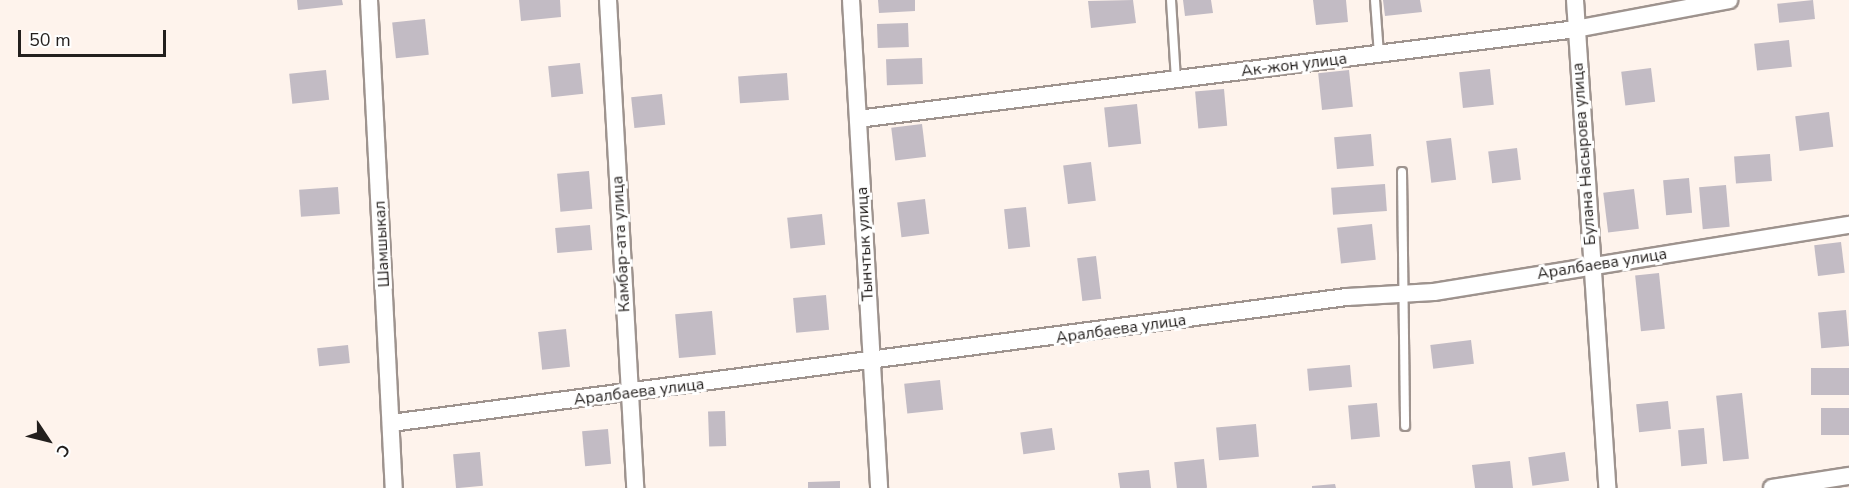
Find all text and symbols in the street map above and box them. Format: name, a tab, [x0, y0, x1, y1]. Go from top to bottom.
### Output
scale bar	[21, 18, 170, 56]
text: 50 m	[29, 28, 71, 52]
street label: Ак-жон улица	[1240, 49, 1348, 81]
street label: Булана Насырова улица	[1568, 62, 1600, 246]
street label: Камбар-ата улица	[608, 175, 634, 313]
street label: Тынчтык улица	[852, 186, 878, 302]
street label: Шамшыкал	[370, 200, 394, 288]
street label: Аралбаева улица	[1536, 244, 1668, 284]
street label: Аралбаева улица	[1055, 310, 1187, 348]
street label: Аралбаева улица	[573, 374, 705, 410]
north arrow	[18, 410, 78, 470]
text: С	[51, 440, 75, 461]

